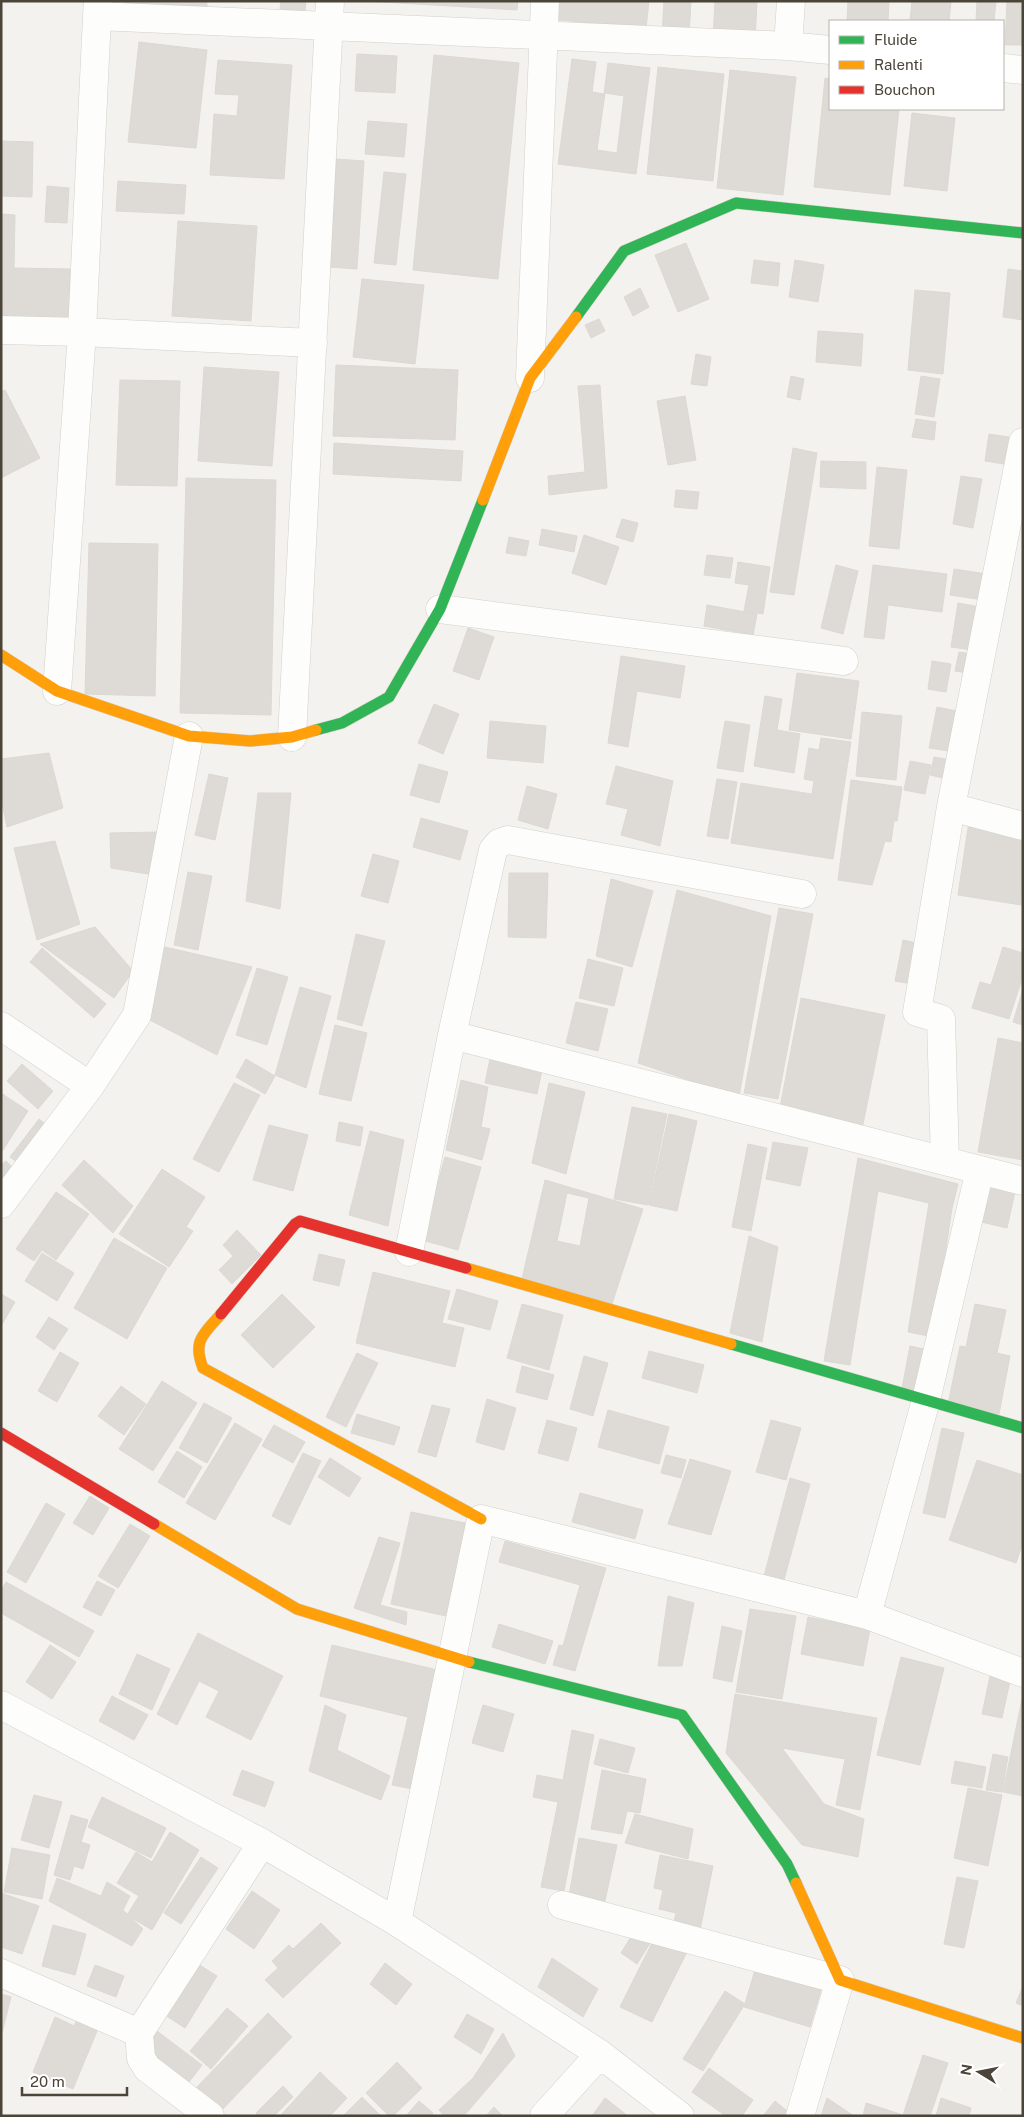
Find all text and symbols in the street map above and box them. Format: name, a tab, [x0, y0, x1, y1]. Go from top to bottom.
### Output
legend	[829, 20, 1004, 110]
text: Fluide	[874, 31, 917, 48]
text: Ralenti	[874, 56, 923, 73]
text: Bouchon	[874, 81, 935, 98]
north arrow	[954, 2047, 1004, 2097]
text: N	[957, 2063, 975, 2077]
scale bar	[22, 2064, 128, 2096]
text: 20 m	[30, 2073, 65, 2090]

